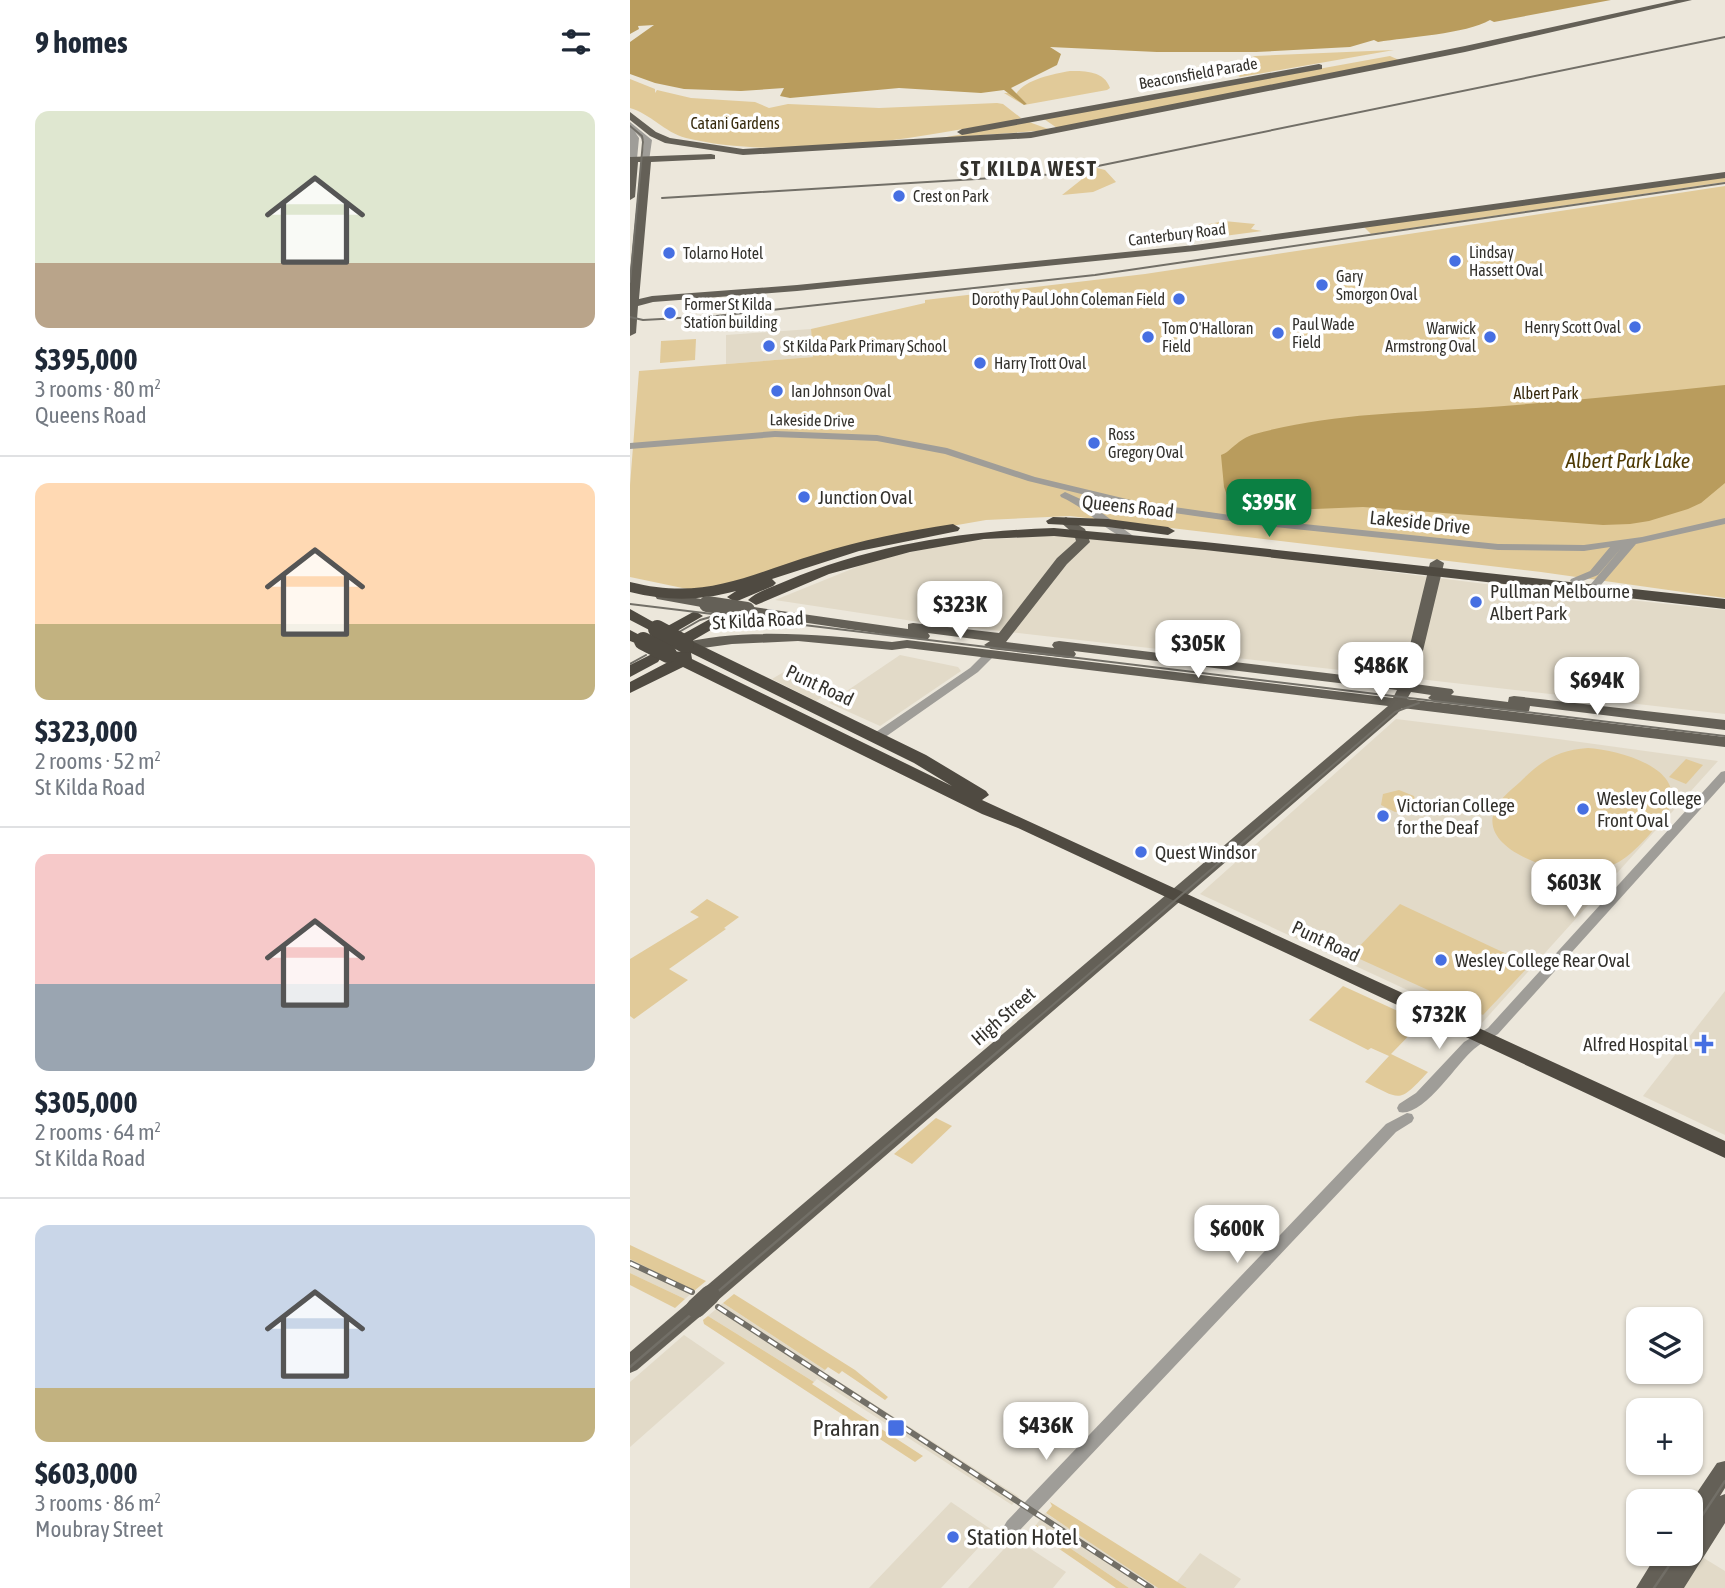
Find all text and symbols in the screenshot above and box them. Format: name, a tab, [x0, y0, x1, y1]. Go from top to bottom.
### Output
icon: filters	[557, 23, 595, 61]
text: 9 homes	[35, 25, 128, 59]
street label: Beaconsfield Parade	[1137, 54, 1259, 92]
park label: Catani Gardens	[690, 114, 780, 132]
district label: ST KILDA WEST	[960, 156, 1098, 180]
icon: home	[252, 157, 378, 283]
place label: Crest on Park	[913, 187, 989, 205]
marker: Crest on Park	[891, 188, 907, 204]
street label: Canterbury Road	[1127, 219, 1227, 250]
place label: Lindsay Hassett Oval	[1469, 243, 1544, 279]
place label: Tolarno Hotel	[683, 244, 764, 262]
marker: Tolarno Hotel	[661, 245, 677, 261]
marker: Lindsay Hassett Oval	[1447, 253, 1463, 269]
place label: Gary Smorgon Oval	[1336, 267, 1418, 304]
marker: Gary Smorgon Oval	[1314, 277, 1330, 293]
place label: Dorothy Paul John Coleman Field	[972, 290, 1165, 309]
marker: Dorothy Paul John Coleman Field	[1171, 291, 1187, 307]
place label: Former St Kilda Station building	[684, 295, 778, 332]
marker: Former St Kilda Station building	[662, 305, 678, 321]
place label: Paul Wade Field	[1292, 315, 1355, 351]
place label: Henry Scott Oval	[1524, 318, 1622, 337]
place label: Tom O'Halloran Field	[1162, 319, 1253, 355]
place label: Warwick Armstrong Oval	[1385, 319, 1477, 356]
marker: Henry Scott Oval	[1627, 319, 1643, 335]
marker: Paul Wade Field	[1270, 325, 1286, 341]
marker: Tom O'Halloran Field	[1140, 329, 1156, 345]
marker: Warwick Armstrong Oval	[1482, 329, 1498, 345]
place label: St Kilda Park Primary School	[783, 337, 947, 356]
marker: St Kilda Park Primary School	[761, 338, 777, 354]
text: $395,000	[35, 342, 138, 376]
place label: Harry Trott Oval	[994, 354, 1087, 373]
marker: Harry Trott Oval	[972, 355, 988, 371]
text: 3 rooms · 80 m²	[35, 376, 161, 402]
place label: Ian Johnson Oval	[791, 382, 892, 400]
marker: Ian Johnson Oval	[769, 383, 785, 399]
park label: Albert Park	[1513, 384, 1579, 402]
text: Queens Road	[35, 402, 147, 428]
street label: Lakeside Drive	[769, 410, 855, 430]
place label: Ross Gregory Oval	[1108, 425, 1184, 462]
marker: Ross Gregory Oval	[1086, 435, 1102, 451]
water label: Albert Park Lake	[1565, 448, 1690, 472]
pin: $395K	[1220, 480, 1318, 539]
place label: Junction Oval	[818, 486, 913, 508]
marker: Junction Oval	[796, 489, 812, 505]
text: $395K	[1242, 489, 1296, 515]
street label: Queens Road	[1081, 490, 1175, 522]
street label: Lakeside Drive	[1369, 506, 1471, 538]
icon: home	[252, 529, 378, 655]
place label: Pullman Melbourne Albert Park	[1490, 580, 1630, 624]
pin: $323K	[911, 582, 1009, 641]
text: $323K	[933, 591, 987, 617]
marker: Pullman Melbourne Albert Park	[1468, 594, 1484, 610]
street label: St Kilda Road	[712, 607, 804, 633]
pin: $305K	[1149, 620, 1247, 680]
text: $305K	[1171, 630, 1225, 656]
pin: $486K	[1332, 642, 1430, 702]
text: $486K	[1354, 652, 1408, 678]
pin: $694K	[1548, 658, 1646, 717]
street label: Punt Road	[783, 660, 857, 710]
text: $694K	[1570, 667, 1624, 693]
text: $323,000	[35, 714, 138, 748]
text: 2 rooms · 52 m²	[35, 748, 161, 774]
text: St Kilda Road	[35, 774, 146, 800]
place label: Wesley College Front Oval	[1597, 787, 1702, 831]
place label: Victorian College for the Deaf	[1397, 794, 1515, 838]
marker: Wesley College Front Oval	[1575, 801, 1591, 817]
marker: Victorian College for the Deaf	[1375, 808, 1391, 824]
place label: Quest Windsor	[1155, 841, 1257, 863]
marker: Quest Windsor	[1133, 844, 1149, 860]
pin: $603K	[1525, 860, 1623, 919]
text: $603K	[1547, 869, 1601, 895]
icon: home	[252, 900, 378, 1026]
street label: Punt Road	[1289, 916, 1363, 966]
place label: Wesley College Rear Oval	[1455, 949, 1630, 971]
marker: Wesley College Rear Oval	[1433, 952, 1449, 968]
street label: High Street	[967, 982, 1039, 1050]
pin: $732K	[1390, 992, 1488, 1051]
text: $732K	[1412, 1001, 1466, 1027]
place label: Alfred Hospital	[1583, 1033, 1688, 1055]
marker: Alfred Hospital	[1694, 1034, 1714, 1054]
text: $305,000	[35, 1085, 138, 1119]
text: 2 rooms · 64 m²	[35, 1119, 161, 1145]
text: St Kilda Road	[35, 1145, 146, 1171]
pin: $600K	[1188, 1206, 1286, 1265]
text: $600K	[1210, 1215, 1264, 1241]
icon: home	[252, 1271, 378, 1397]
map controls	[1626, 1307, 1703, 1566]
button: layers	[1626, 1307, 1703, 1384]
button: +	[1626, 1398, 1703, 1475]
pin: $436K	[997, 1402, 1095, 1462]
text: $436K	[1019, 1412, 1073, 1438]
place label: Prahran	[812, 1415, 880, 1441]
marker: Prahran	[886, 1418, 906, 1438]
text: $603,000	[35, 1456, 138, 1490]
button: −	[1626, 1489, 1703, 1566]
text: 3 rooms · 86 m²	[35, 1490, 161, 1516]
text: Moubray Street	[35, 1516, 163, 1542]
place label: Station Hotel	[967, 1524, 1078, 1550]
marker: Station Hotel	[945, 1529, 961, 1545]

